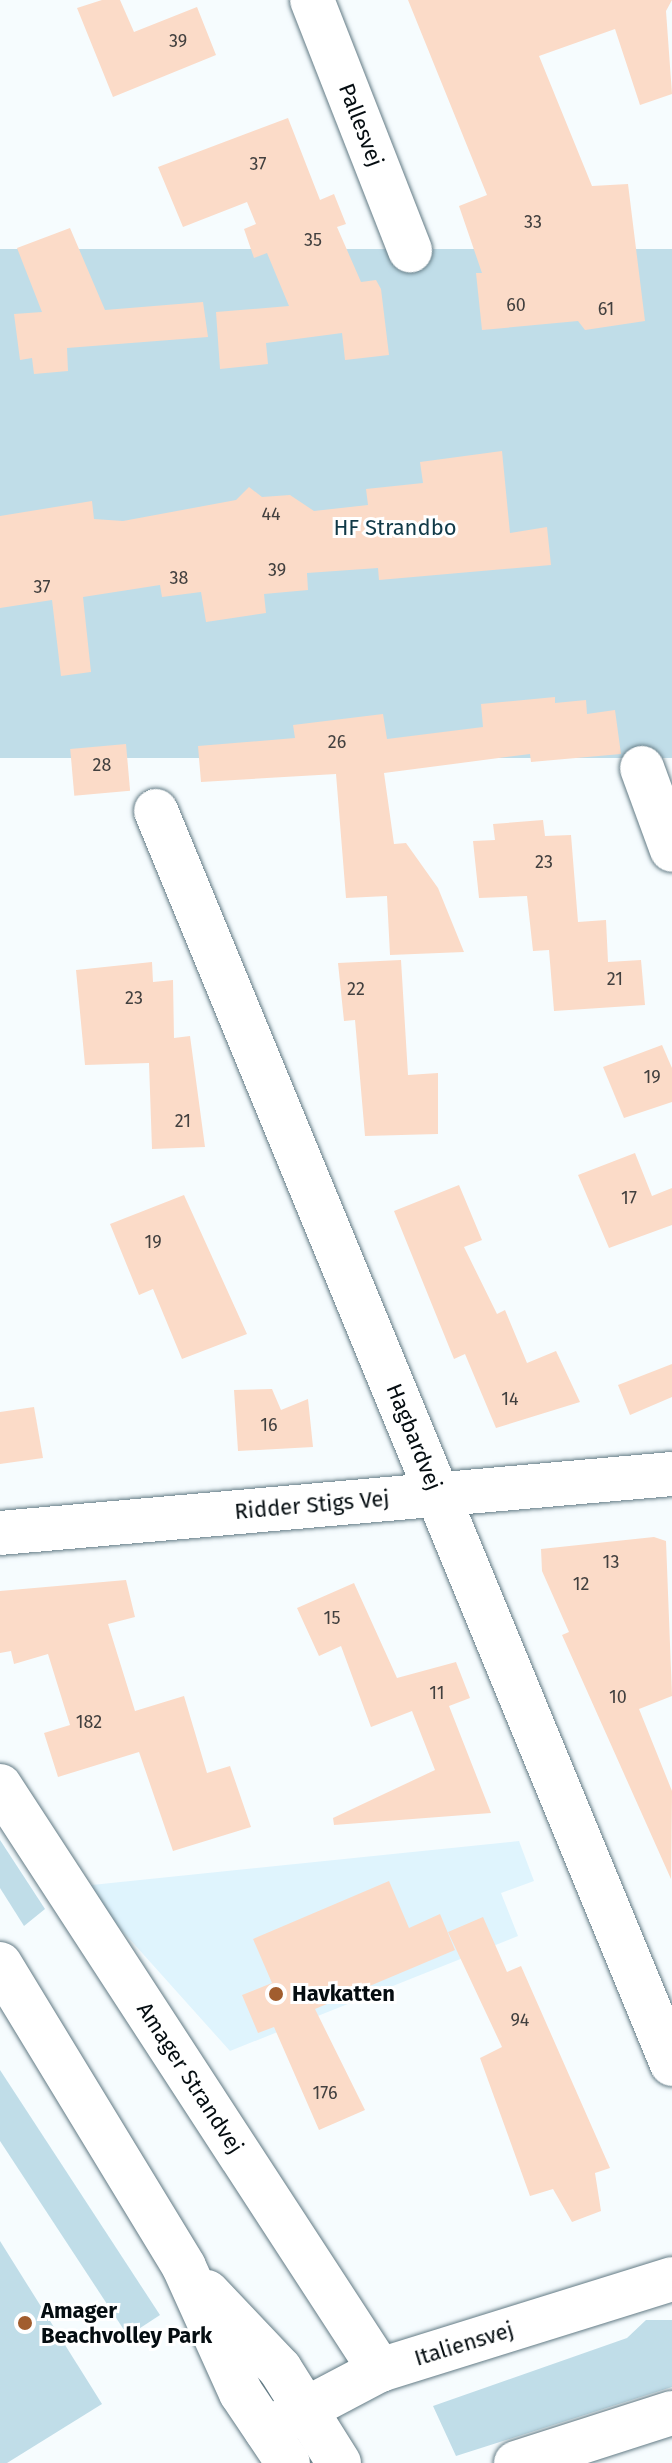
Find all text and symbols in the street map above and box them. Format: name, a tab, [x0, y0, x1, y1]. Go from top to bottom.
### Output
house number: 39	[169, 30, 187, 52]
street label: Pallesvej	[333, 80, 389, 170]
house number: 37	[250, 153, 266, 175]
house number: 33	[524, 211, 542, 233]
house number: 35	[304, 229, 322, 251]
house number: 60	[506, 294, 526, 316]
house number: 61	[598, 298, 614, 320]
house number: 44	[261, 503, 281, 525]
park label: HF Strandbo	[333, 515, 457, 541]
house number: 39	[268, 559, 286, 581]
house number: 38	[170, 567, 188, 589]
house number: 37	[34, 576, 50, 598]
house number: 26	[328, 731, 346, 753]
house number: 28	[93, 754, 111, 776]
house number: 23	[535, 851, 553, 873]
house number: 21	[607, 968, 623, 990]
house number: 22	[347, 978, 365, 1000]
house number: 23	[125, 987, 143, 1009]
house number: 19	[643, 1066, 661, 1088]
house number: 21	[175, 1110, 191, 1132]
house number: 17	[621, 1187, 637, 1209]
house number: 19	[144, 1231, 162, 1253]
street label: Hagbardvej	[381, 1380, 447, 1494]
house number: 14	[501, 1388, 519, 1410]
house number: 16	[260, 1414, 278, 1436]
street label: Ridder Stigs Vej	[233, 1485, 391, 1525]
house number: 13	[603, 1551, 619, 1573]
house number: 12	[573, 1573, 589, 1595]
house number: 15	[324, 1607, 340, 1629]
house number: 11	[429, 1682, 445, 1704]
house number: 10	[609, 1686, 627, 1708]
house number: 182	[76, 1711, 102, 1733]
place label: Havkatten	[292, 1981, 395, 2007]
marker: Havkatten	[267, 1985, 285, 2003]
street label: Amager Strandvej	[131, 1997, 249, 2159]
house number: 94	[511, 2009, 529, 2031]
house number: 176	[313, 2082, 337, 2104]
place label: Amager Beachvolley Park	[41, 2297, 212, 2348]
marker: Amager Beachvolley Park	[16, 2314, 34, 2332]
street label: Italiensvej	[411, 2316, 517, 2372]

